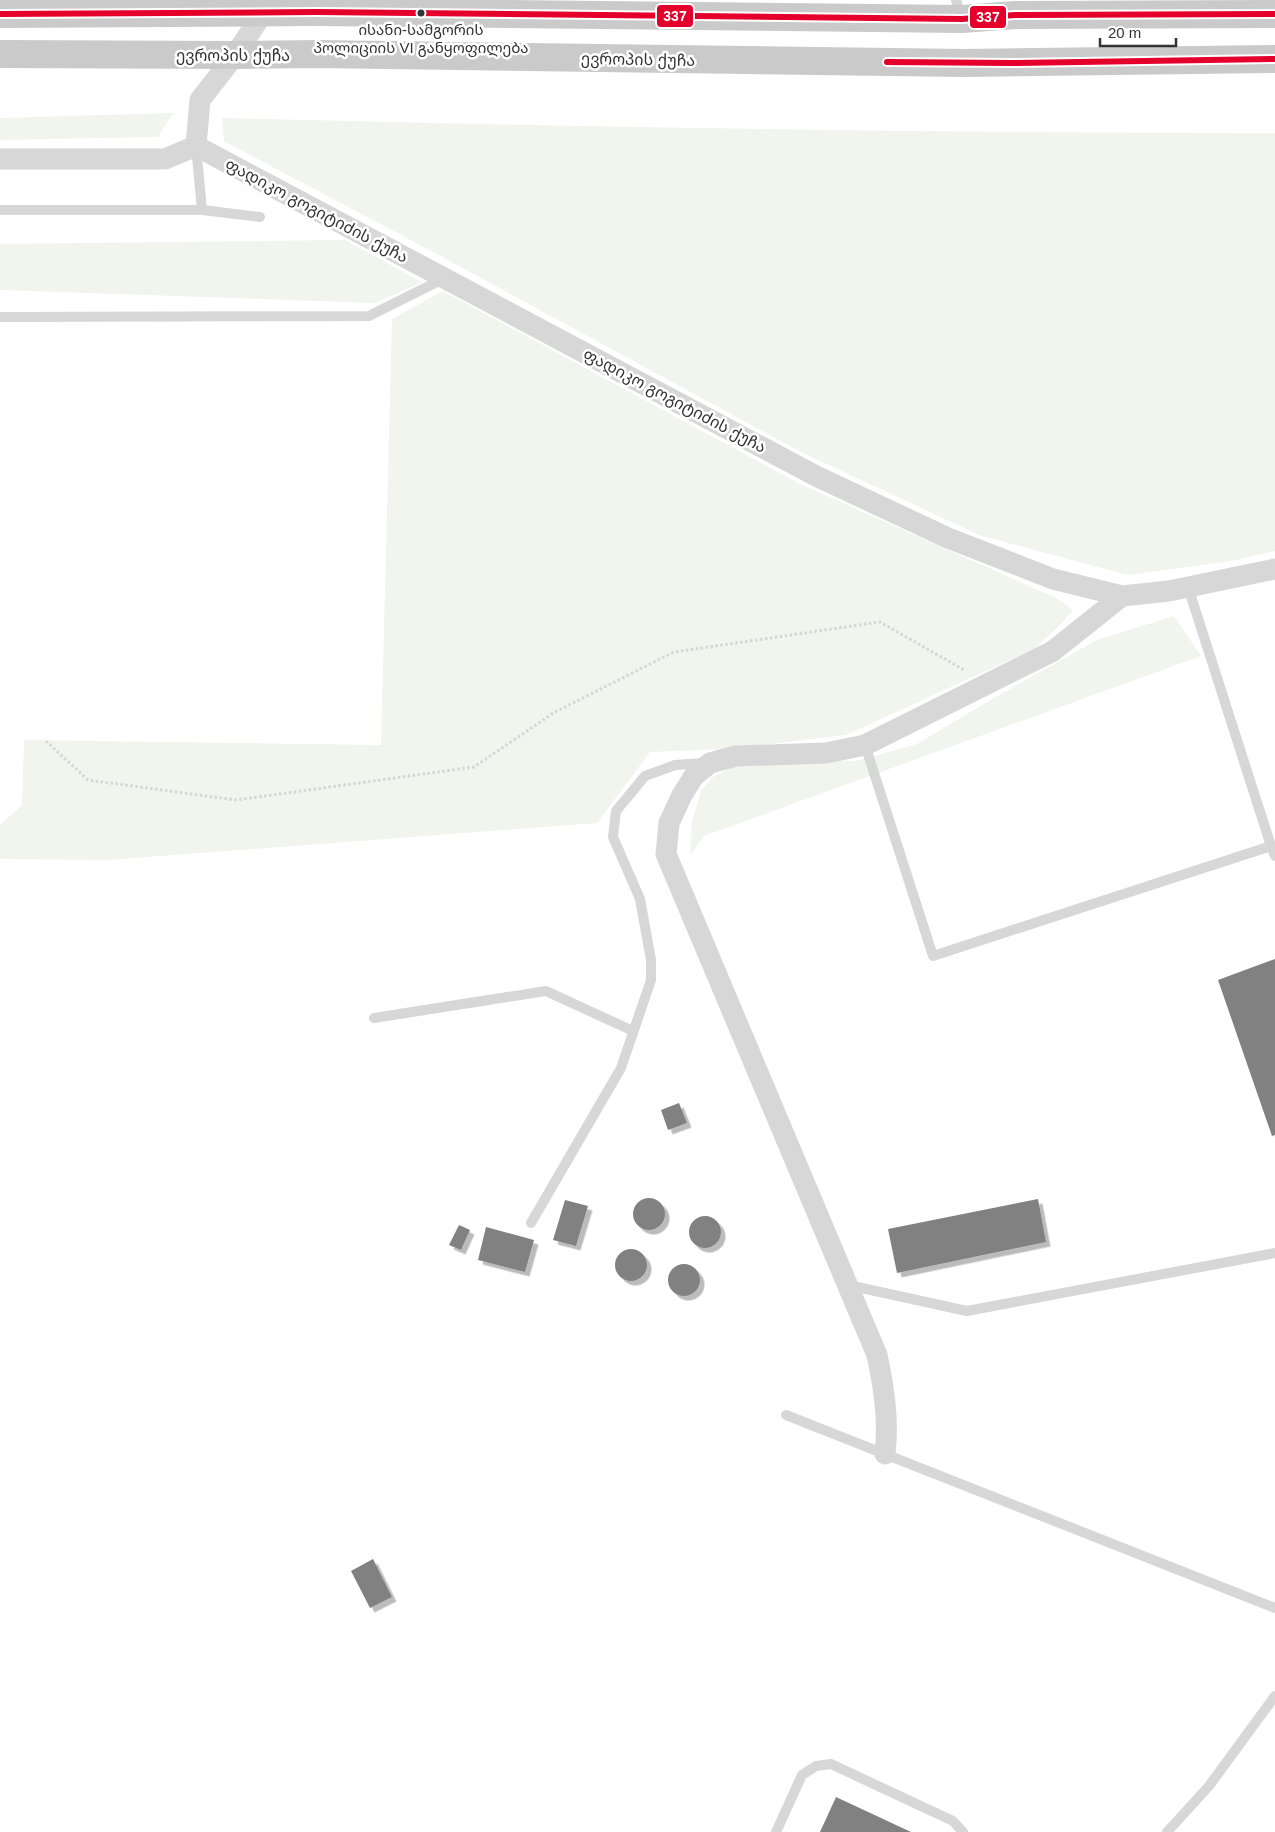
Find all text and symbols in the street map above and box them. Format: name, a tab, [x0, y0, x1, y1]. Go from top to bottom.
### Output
line badge: 337	[656, 4, 694, 28]
line badge: 337	[969, 5, 1007, 29]
marker: ისანი-სამგორის პოლიციის VI განყოფილება	[416, 8, 426, 18]
text: 337	[663, 8, 687, 24]
text: 337	[976, 9, 1000, 25]
scale bar	[1100, 15, 1176, 47]
place label: ისანი-სამგორის პოლიციის VI განყოფილება	[313, 21, 529, 57]
text: 20 m	[1108, 24, 1141, 41]
street label: ევროპის ქუჩა	[176, 47, 290, 65]
street label: ევროპის ქუჩა	[581, 50, 695, 70]
street label: ფადიკო გოგიტიძის ქუჩა	[222, 155, 411, 268]
street label: ფადიკო გოგიტიძის ქუჩა	[580, 345, 769, 458]

